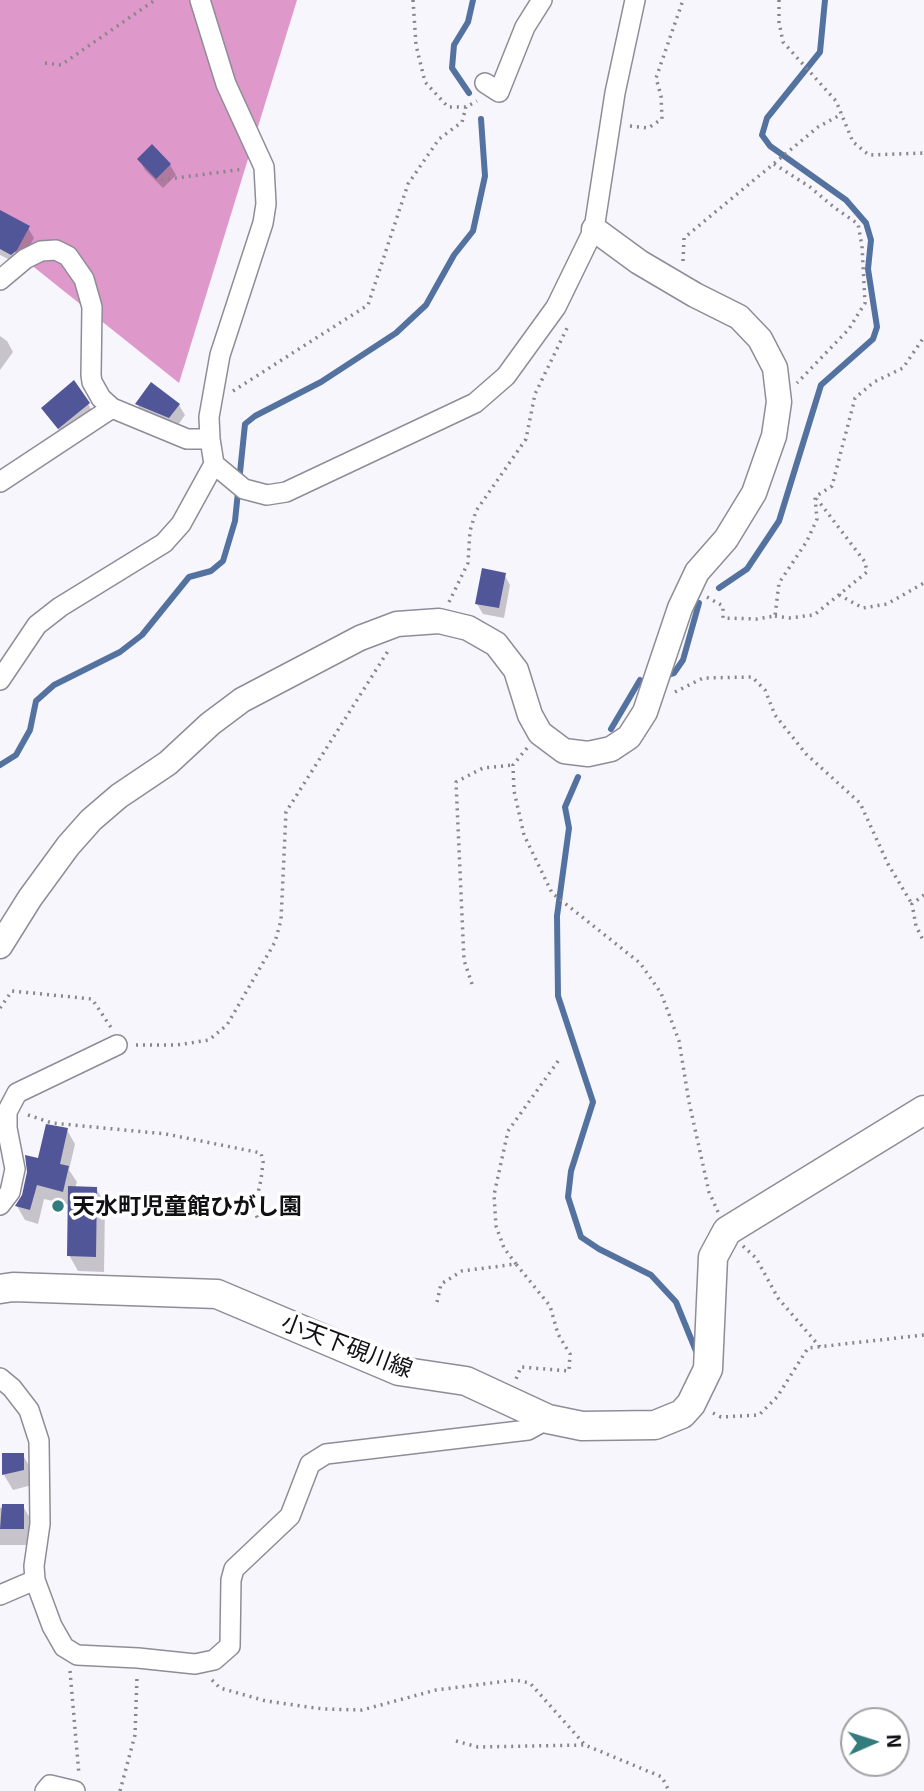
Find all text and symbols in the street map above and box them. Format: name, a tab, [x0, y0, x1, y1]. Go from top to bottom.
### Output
place label: 天水町児童館ひがし園	[72, 1192, 302, 1220]
marker: 天水町児童館ひがし園	[50, 1198, 66, 1214]
street label: 小天下硯川線	[278, 1308, 416, 1384]
north arrow	[840, 1707, 910, 1777]
text: N	[883, 1734, 906, 1748]

